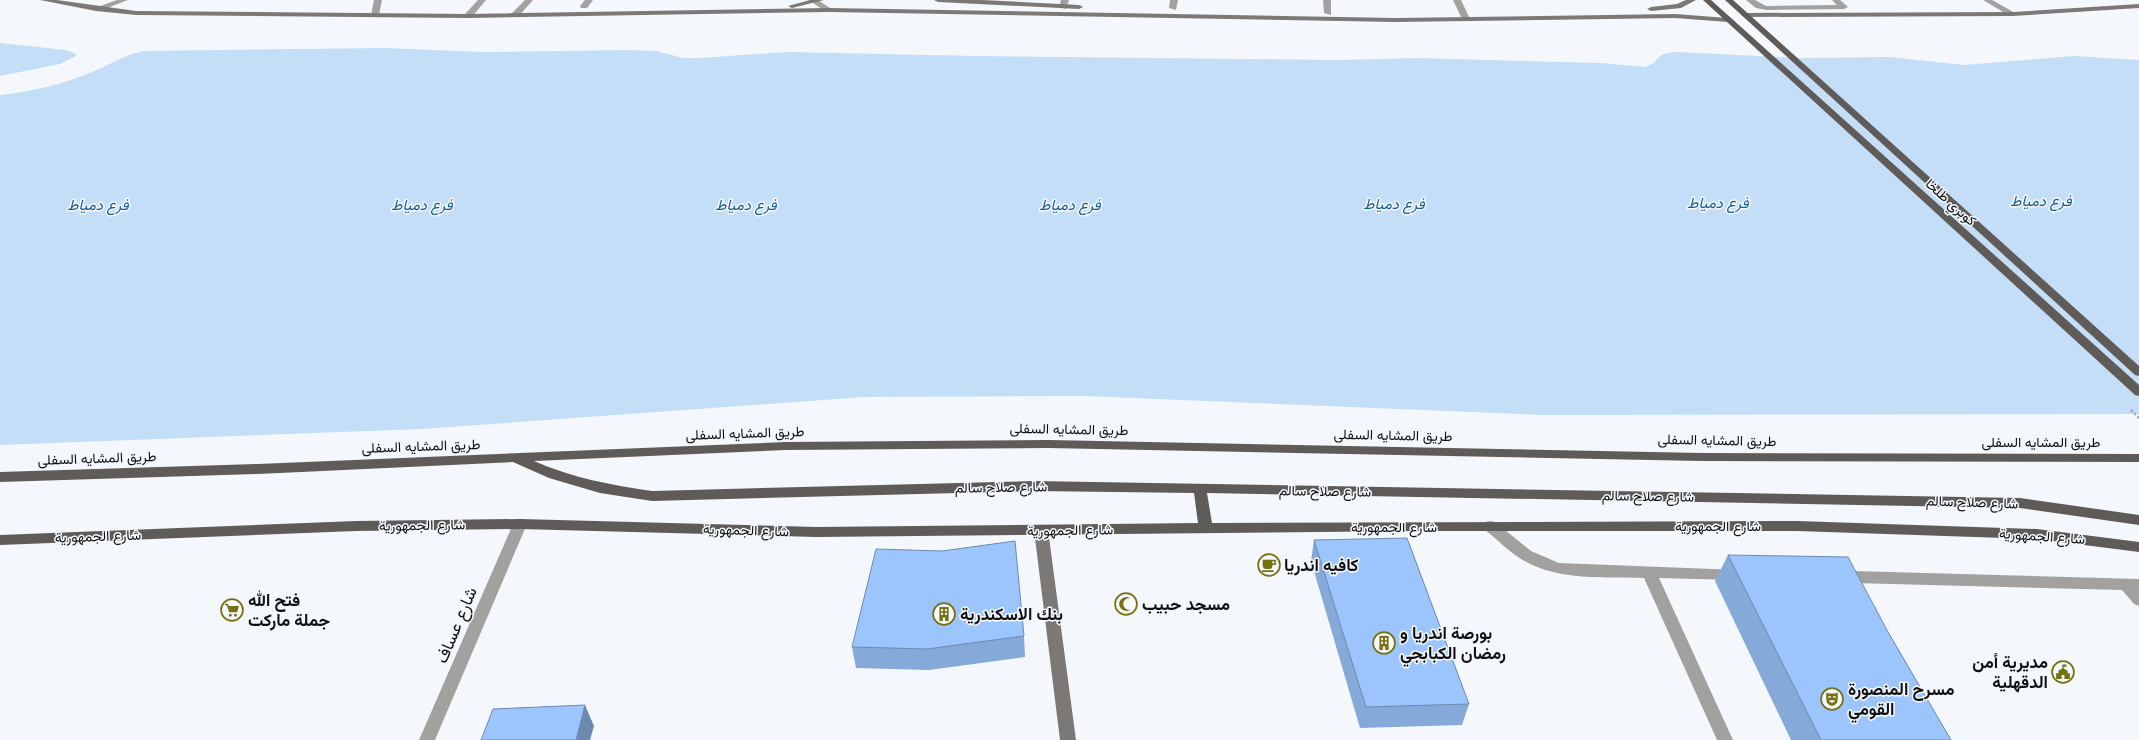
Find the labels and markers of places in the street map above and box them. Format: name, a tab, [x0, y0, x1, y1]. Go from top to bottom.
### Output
cafe icon: كافيه اندريا	[1256, 552, 1282, 578]
place label: كافيه اندريا	[1284, 555, 1359, 576]
place label: فتح الله جملة ماركت	[248, 590, 330, 631]
mosque icon: مسجد حبيب	[1113, 591, 1139, 617]
place label: مسجد حبيب	[1142, 594, 1230, 614]
supermarket icon: فتح الله جملة ماركت	[219, 597, 245, 623]
building icon: بنك الاسكندرية	[931, 601, 957, 627]
place label: بنك الاسكندرية	[960, 604, 1063, 625]
place label: بورصة اندريا و رمضان الكبابجي	[1400, 623, 1506, 667]
building icon: بورصة اندريا و رمضان الكبابجي	[1371, 630, 1397, 656]
place label: مديرية أمن الدقهلية	[1972, 652, 2048, 693]
public building icon: مديرية أمن الدقهلية	[2050, 659, 2076, 685]
place label: مسرح المنصورة القومي	[1848, 679, 1955, 723]
theatre icon: مسرح المنصورة القومي	[1819, 686, 1845, 712]

